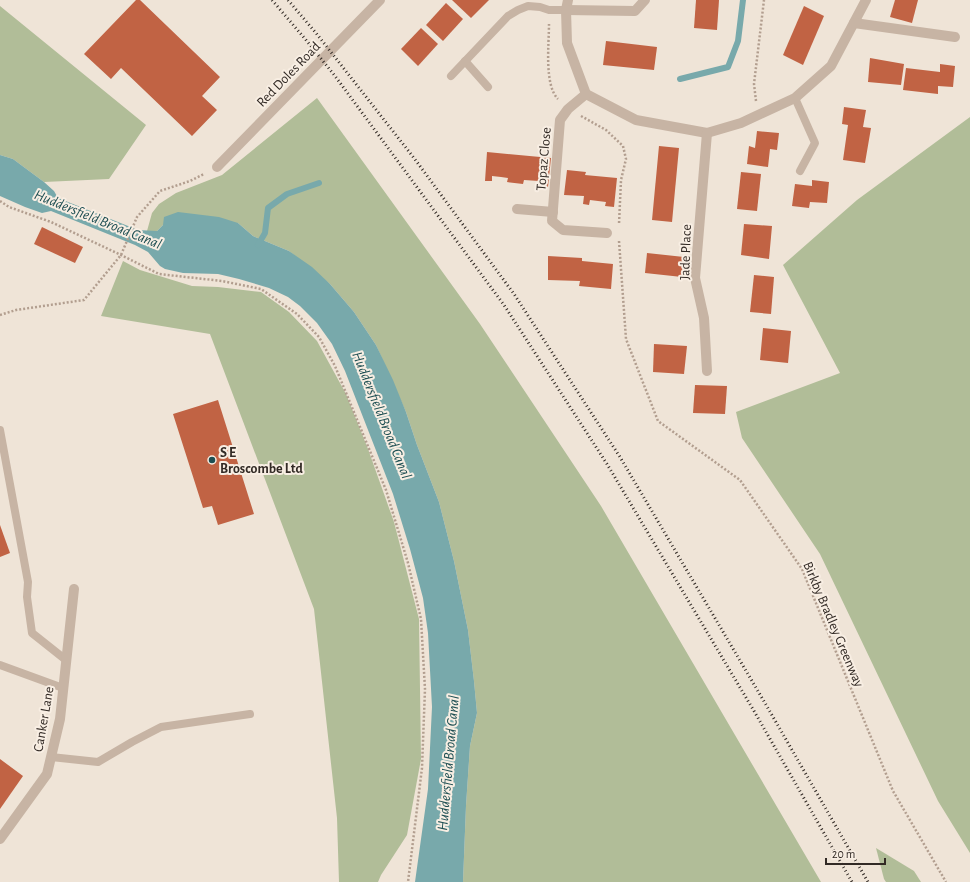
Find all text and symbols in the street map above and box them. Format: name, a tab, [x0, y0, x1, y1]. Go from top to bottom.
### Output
street label: Red Doles Road	[254, 39, 323, 110]
street label: Topaz Close	[534, 127, 554, 191]
water label: Huddersfield Broad Canal	[32, 187, 164, 252]
street label: Jade Place	[678, 224, 694, 280]
water label: Huddersfield Broad Canal	[349, 349, 414, 481]
place label: S E Broscombe Ltd	[220, 446, 303, 476]
marker: S E Broscombe Ltd	[207, 455, 217, 465]
street label: Birkby Bradley Greenway	[800, 560, 866, 689]
street label: Canker Lane	[31, 685, 57, 753]
water label: Huddersfield Broad Canal	[435, 694, 462, 831]
scale bar	[826, 840, 885, 866]
text: 20 m	[832, 848, 855, 860]

